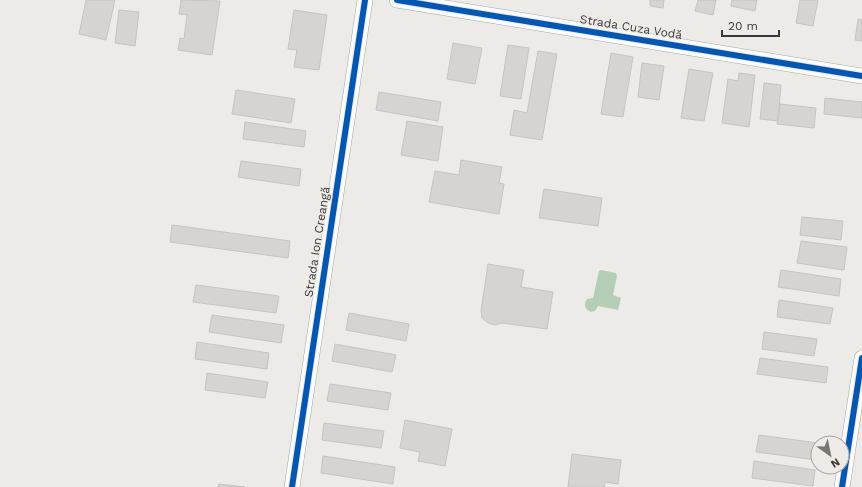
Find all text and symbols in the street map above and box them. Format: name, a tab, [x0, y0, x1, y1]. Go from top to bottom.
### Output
street label: Strada Cuza Vodă	[579, 12, 683, 42]
scale bar	[722, 12, 779, 38]
text: 20 m	[728, 19, 758, 33]
street label: Strada Ion Creangă	[301, 185, 333, 298]
north arrow	[810, 435, 850, 475]
text: N	[828, 455, 842, 471]

